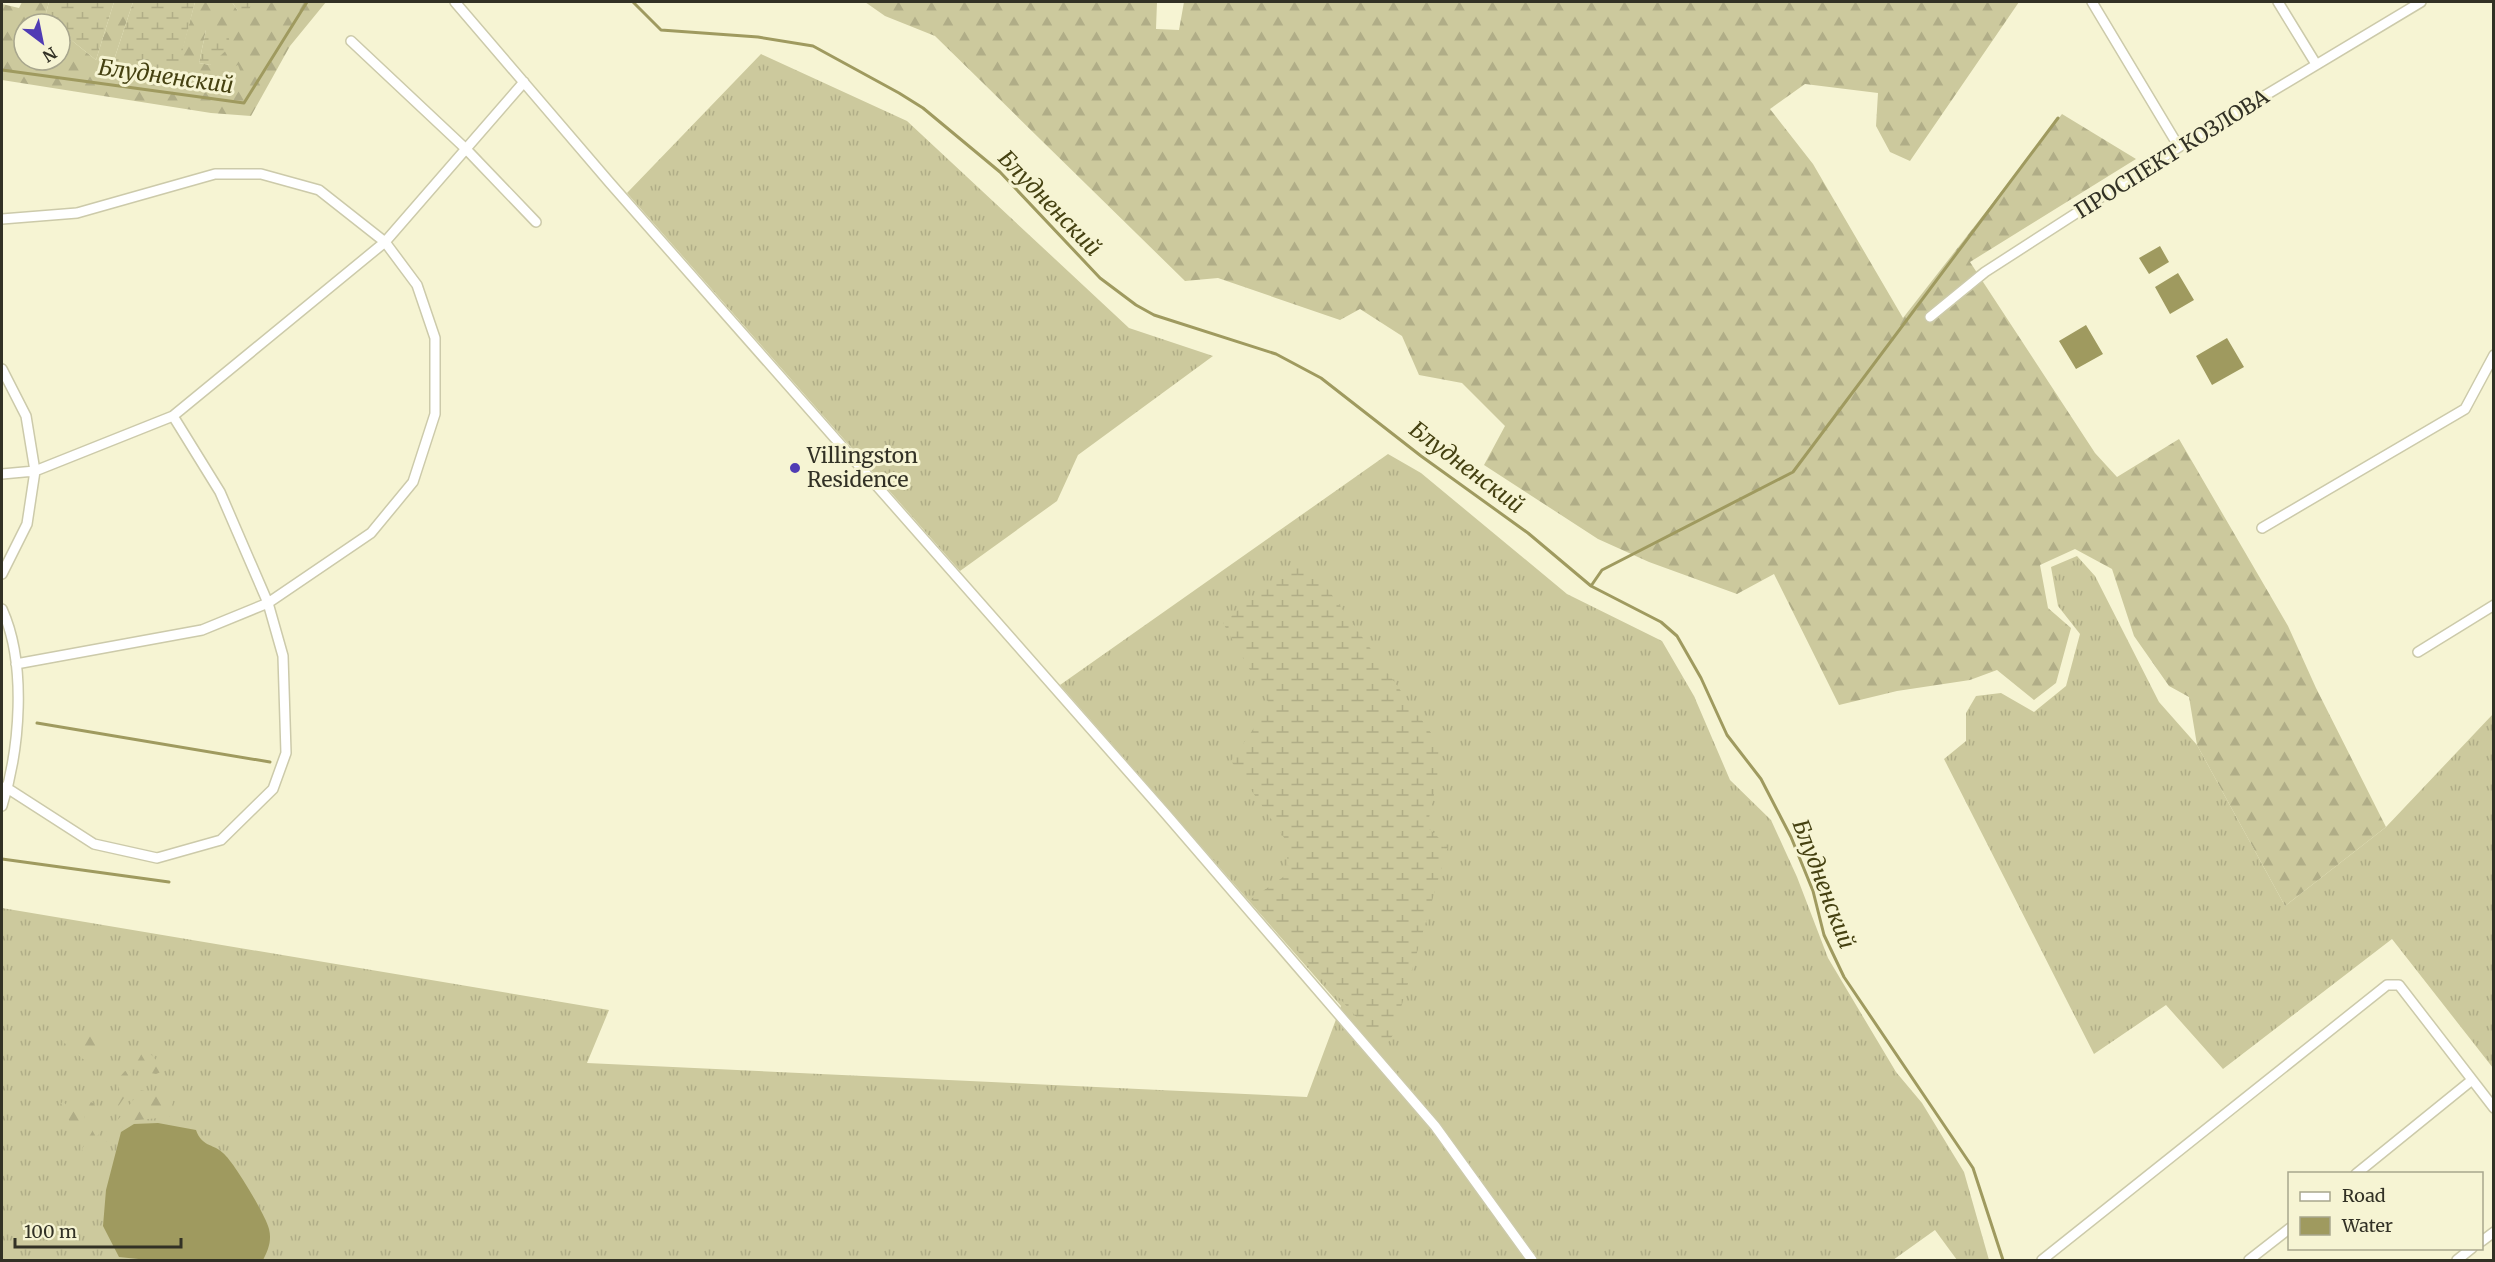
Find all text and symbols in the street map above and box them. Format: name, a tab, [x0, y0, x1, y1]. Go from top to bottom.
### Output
north arrow	[12, 12, 72, 72]
text: N	[39, 43, 61, 67]
water label: Блудненский	[97, 53, 235, 99]
street label: ПРОСПЕКТ КОЗЛОВА	[2070, 83, 2274, 224]
water label: Блудненский	[993, 144, 1107, 262]
water label: Блудненский	[1404, 415, 1530, 519]
place label: Villingston Residence	[806, 442, 918, 493]
marker: Villingston Residence	[788, 461, 802, 475]
water label: Блудненский	[1787, 815, 1861, 953]
legend	[2288, 1172, 2483, 1250]
text: Road	[2342, 1184, 2386, 1207]
scale bar	[15, 1211, 182, 1249]
text: Water	[2341, 1214, 2393, 1237]
text: 100 m	[24, 1220, 77, 1243]

